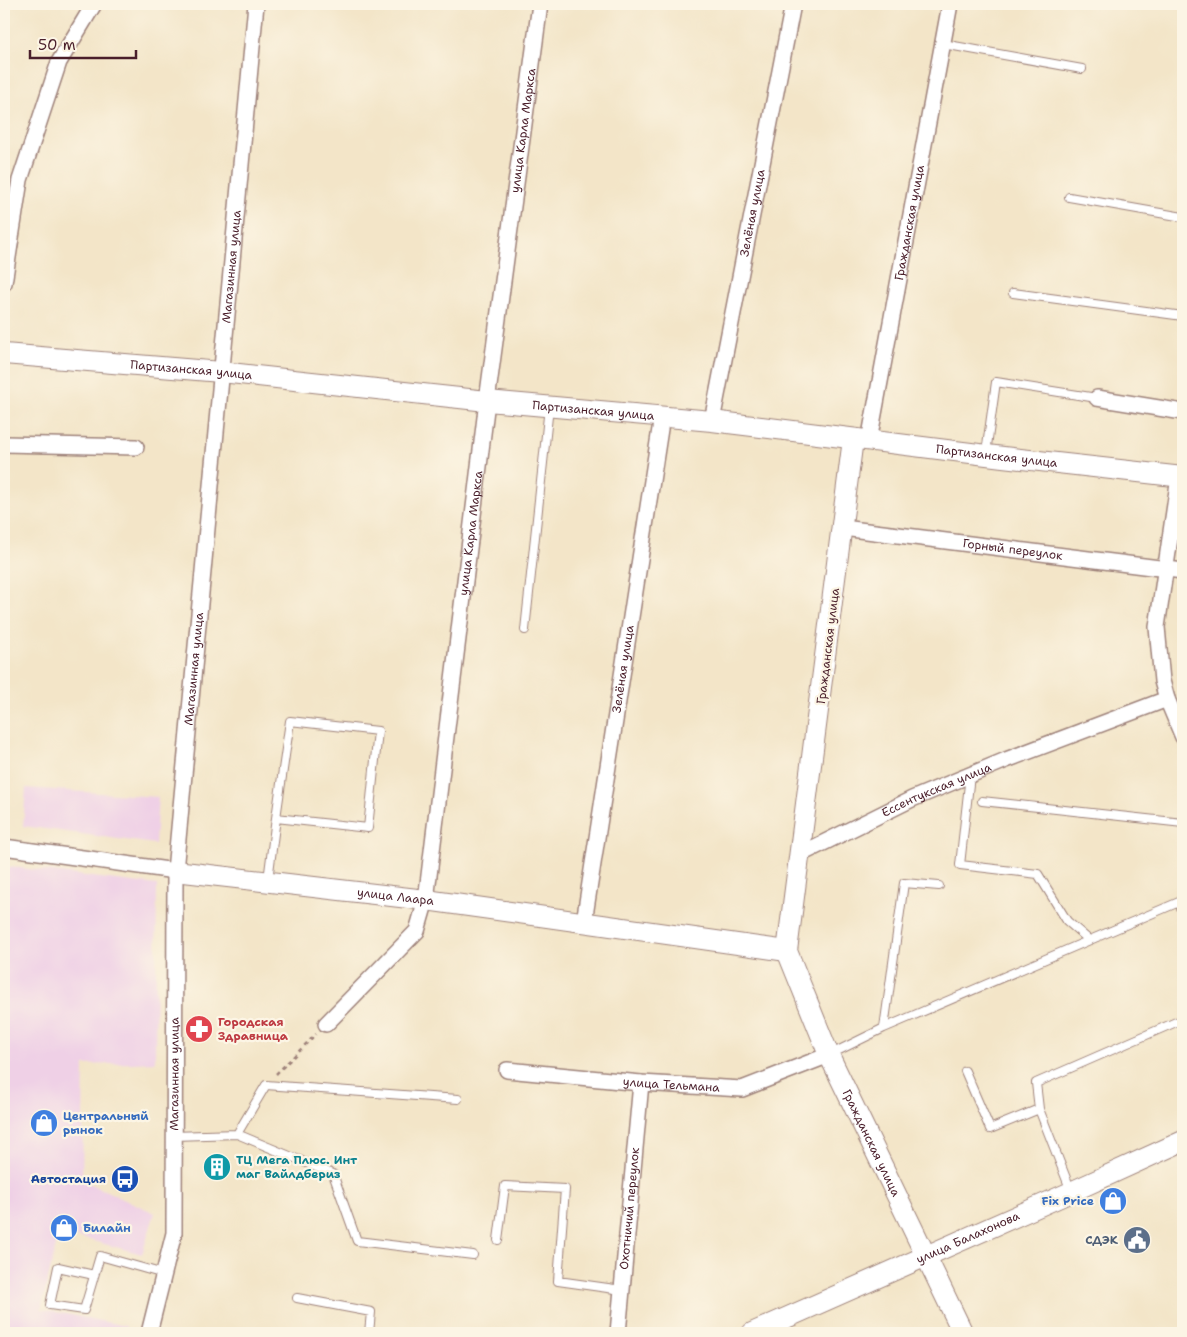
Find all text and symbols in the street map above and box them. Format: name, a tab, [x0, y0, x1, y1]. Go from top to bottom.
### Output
scale bar	[30, 28, 136, 60]
text: 50 m	[38, 35, 76, 55]
street label: улица Карла Маркса	[507, 67, 539, 194]
street label: Гражданская улица	[891, 163, 928, 282]
street label: Зелёная улица	[736, 167, 769, 258]
street label: Магазинная улица	[218, 209, 245, 324]
street label: Партизанская улица	[130, 357, 254, 383]
street label: Партизанская улица	[532, 397, 655, 424]
street label: Партизанская улица	[935, 441, 1059, 471]
street label: улица Карла Маркса	[455, 469, 486, 596]
street label: Горный переулок	[962, 535, 1064, 564]
street label: Гражданская улица	[813, 586, 843, 705]
street label: Магазинная улица	[181, 611, 207, 726]
street label: Зелёная улица	[608, 623, 638, 714]
street label: Ессентукская улица	[879, 759, 994, 821]
street label: улица Лаара	[356, 884, 436, 909]
pharmacy icon: Городская Здравница	[184, 1014, 214, 1044]
place label: Городская Здравница	[218, 1014, 289, 1044]
street label: Магазинная улица	[166, 1017, 183, 1131]
street label: улица Тельмана	[622, 1073, 721, 1096]
street label: Гражданская улица	[839, 1087, 904, 1200]
shop icon: Центральный рынок	[29, 1108, 59, 1138]
place label: Центральный рынок	[63, 1108, 149, 1138]
street label: Охотничий переулок	[616, 1146, 643, 1270]
building icon: ТЦ Мега Плюс. Инт маг Вайлдбериз	[202, 1152, 232, 1182]
place label: ТЦ Мега Плюс. Инт маг Вайлдбериз	[236, 1152, 358, 1182]
bus stop icon: Автостация	[110, 1164, 140, 1194]
place label: Автостация	[31, 1171, 106, 1187]
shop icon: Fix Price	[1098, 1186, 1128, 1216]
place label: Fix Price	[1041, 1193, 1094, 1209]
street label: улица Балахонова	[914, 1208, 1023, 1267]
shop icon: Билайн	[49, 1213, 79, 1243]
place label: Билайн	[83, 1220, 131, 1236]
public building icon: СДЭК	[1122, 1225, 1152, 1255]
place label: СДЭК	[1085, 1232, 1119, 1248]

